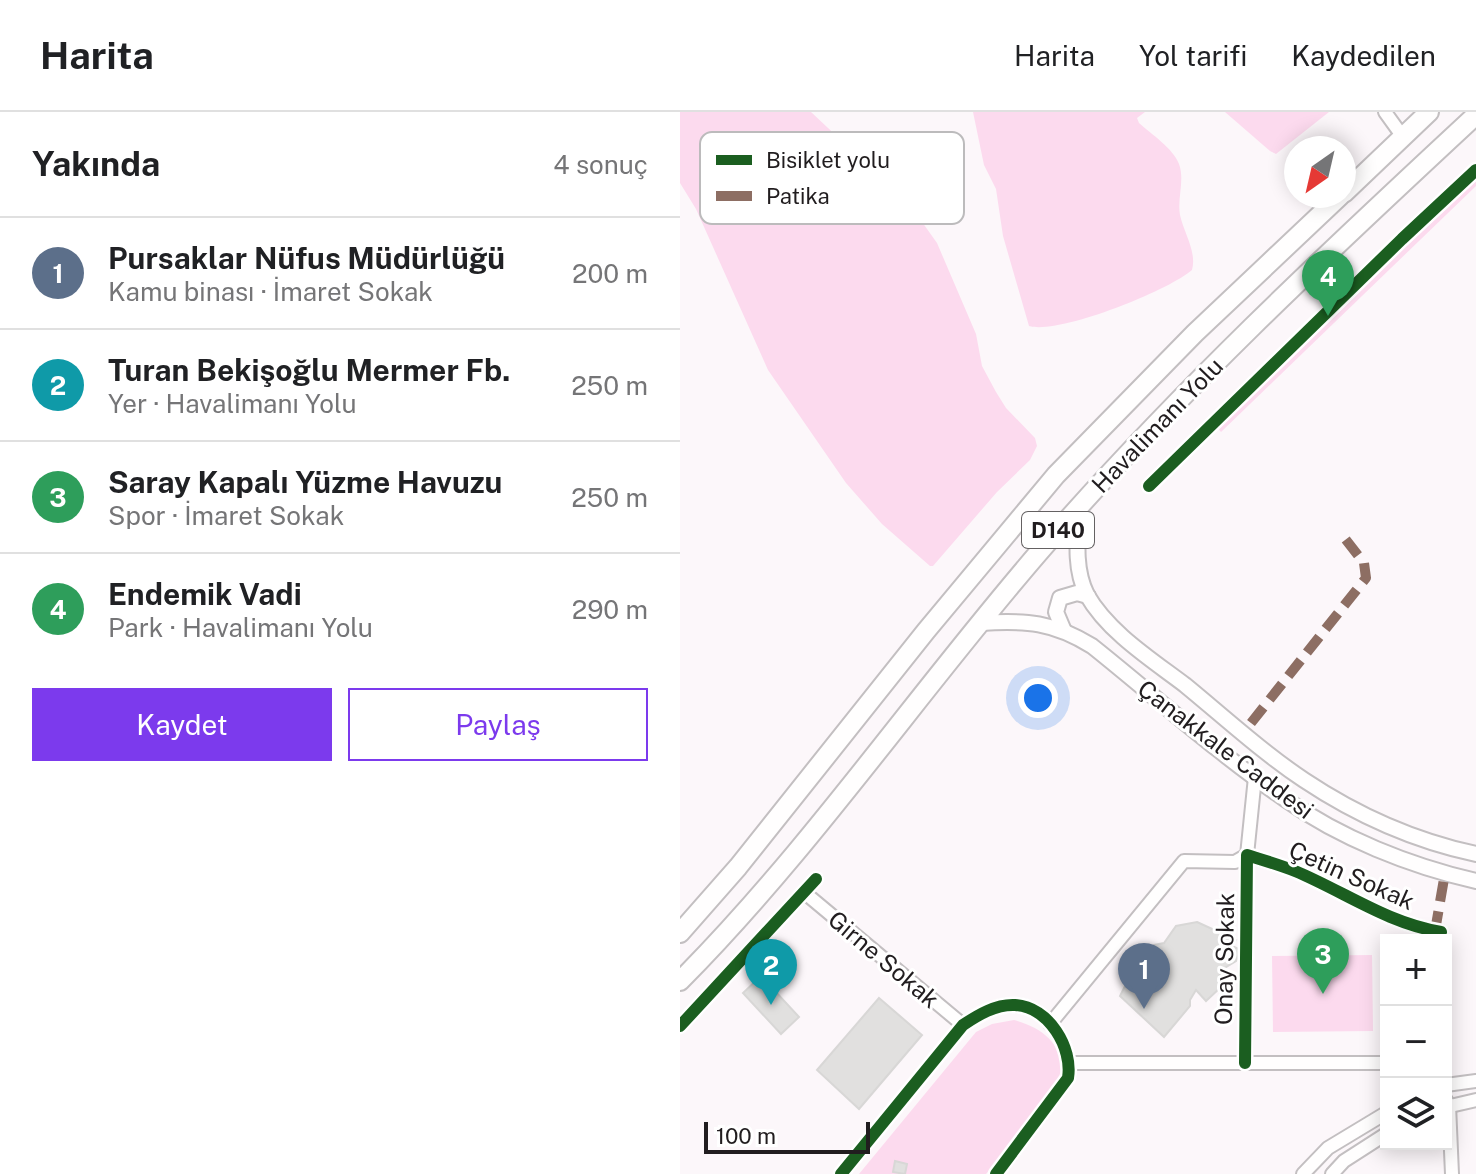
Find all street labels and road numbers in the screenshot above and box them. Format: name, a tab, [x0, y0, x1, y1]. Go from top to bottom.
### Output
street label: Havalimanı Yolu	[1086, 352, 1228, 498]
road number: D140	[1022, 512, 1094, 548]
street label: Çanakkale Caddesi	[1133, 674, 1319, 824]
street label: Çetin Sokak	[1285, 835, 1419, 915]
street label: Onay Sokak	[1209, 893, 1239, 1025]
street label: Girne Sokak	[823, 905, 945, 1013]

